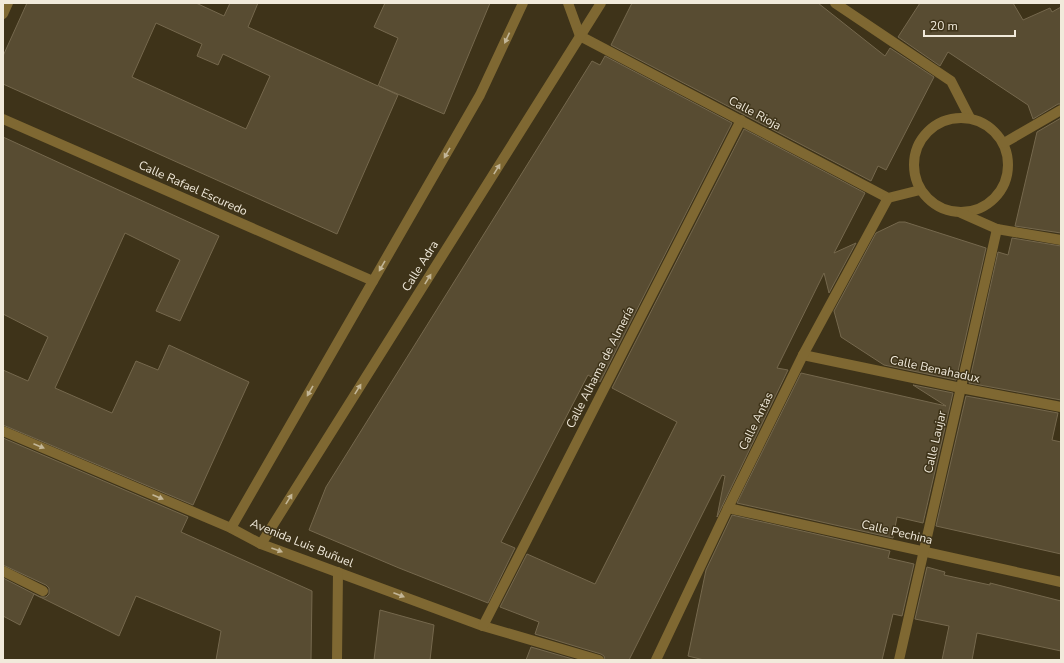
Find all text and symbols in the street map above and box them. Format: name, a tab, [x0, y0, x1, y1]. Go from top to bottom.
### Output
scale bar	[924, 12, 1015, 38]
text: 20 m	[930, 18, 958, 34]
one-way arrow	[504, 33, 510, 44]
street label: Calle Rioja	[726, 92, 784, 134]
one-way arrow	[443, 147, 450, 159]
street label: Calle Rafael Escuredo	[136, 157, 250, 219]
one-way arrow	[493, 163, 500, 175]
street label: Calle Adra	[398, 238, 442, 294]
one-way arrow	[378, 260, 385, 272]
one-way arrow	[424, 273, 431, 285]
street label: Calle Alhama de Almería	[562, 303, 638, 431]
street label: Calle Benahadux	[889, 352, 982, 386]
one-way arrow	[355, 383, 362, 395]
one-way arrow	[306, 385, 313, 397]
street label: Calle Antas	[735, 389, 777, 453]
street label: Calle Laujar	[920, 408, 950, 475]
one-way arrow	[33, 443, 44, 449]
one-way arrow	[286, 493, 293, 505]
one-way arrow	[153, 495, 165, 501]
street label: Avenida Luis Buñuel	[248, 515, 356, 571]
street label: Calle Pechina	[860, 516, 934, 548]
one-way arrow	[272, 547, 284, 553]
one-way arrow	[393, 592, 405, 598]

